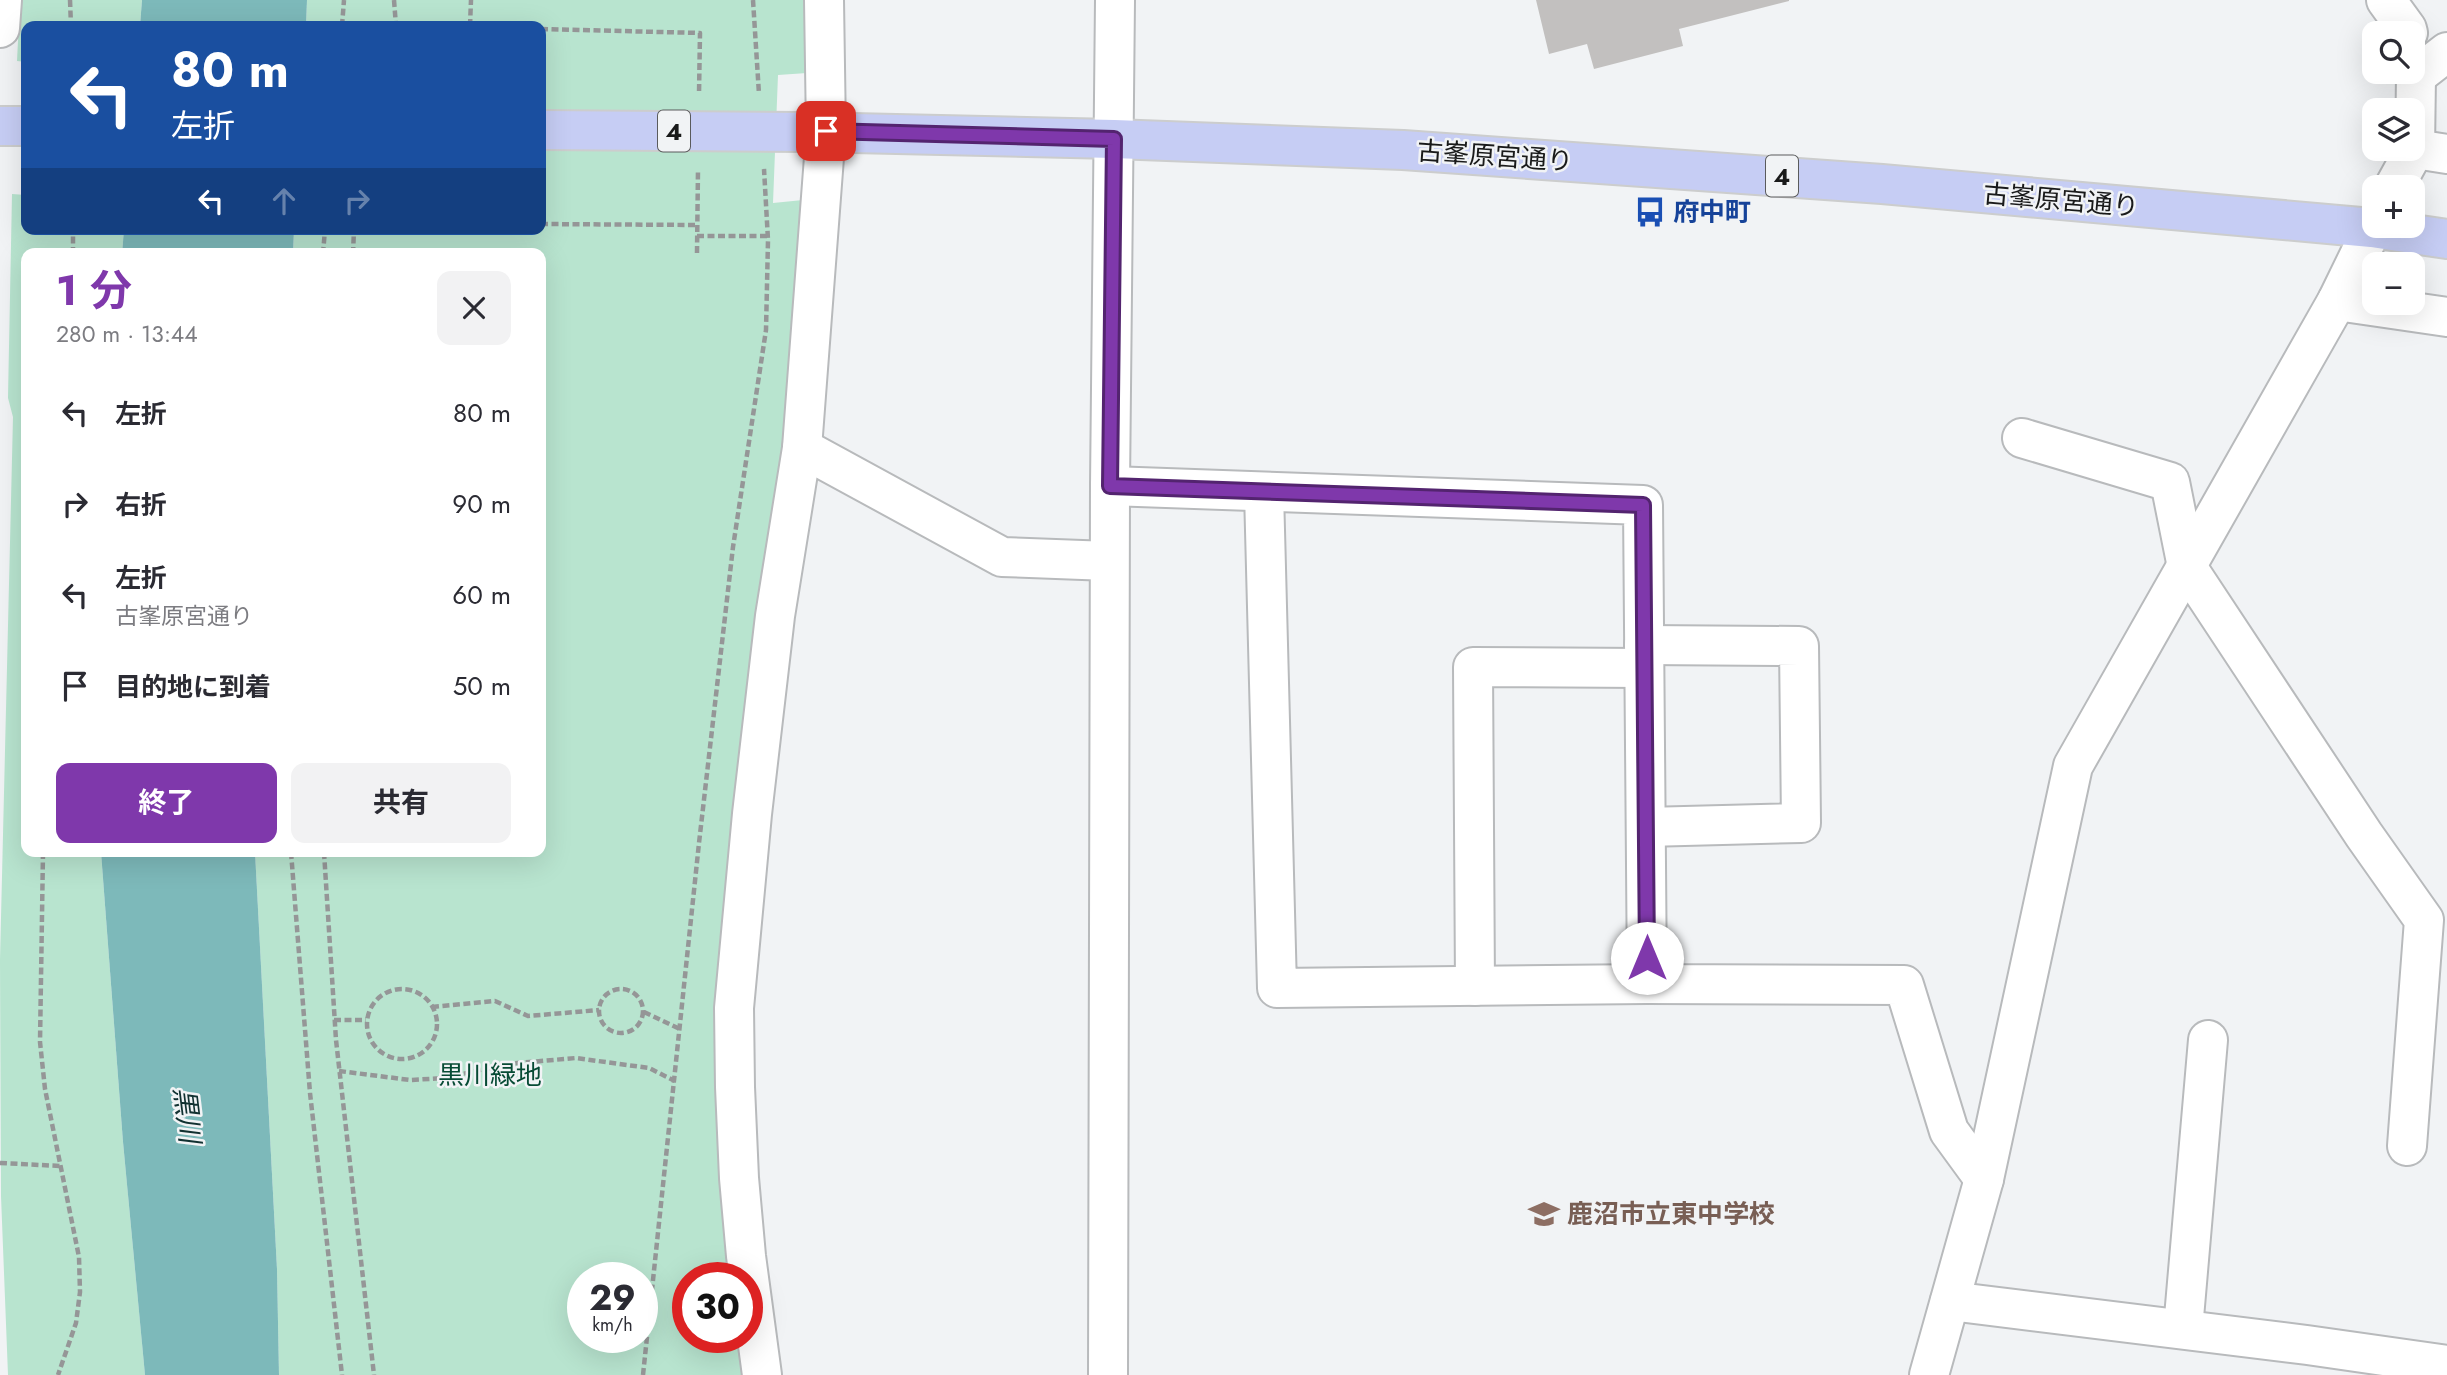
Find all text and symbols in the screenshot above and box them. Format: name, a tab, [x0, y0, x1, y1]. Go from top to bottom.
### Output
map controls	[2362, 21, 2425, 315]
button: search	[2362, 21, 2425, 84]
text: 80 m	[171, 35, 289, 105]
icon: left	[56, 49, 147, 140]
button: layers	[2362, 98, 2425, 161]
pin	[796, 101, 856, 161]
text: 左折	[171, 103, 235, 149]
road number: 4	[658, 110, 690, 152]
icon: arrive	[807, 112, 845, 150]
street label: 古峯原宮通り	[1416, 132, 1574, 180]
road number: 4	[1766, 156, 1798, 196]
street label: 古峯原宮通り	[1982, 174, 2140, 226]
button: +	[2362, 175, 2425, 238]
icon: left	[192, 182, 230, 220]
icon: ahead	[265, 182, 303, 220]
icon: right	[338, 182, 376, 220]
place label: 府中町	[1673, 193, 1751, 231]
bus stop icon: 府中町	[1633, 195, 1667, 229]
button: −	[2362, 252, 2425, 315]
text: 1 分	[56, 260, 132, 321]
button: close	[437, 271, 511, 345]
text: 280 m · 13:44	[56, 317, 198, 351]
icon: left	[56, 394, 94, 432]
text: 80 m	[453, 394, 511, 432]
text: 左折	[115, 395, 167, 433]
icon: right	[56, 485, 94, 523]
text: 90 m	[452, 485, 511, 523]
text: 右折	[115, 486, 167, 524]
text: 左折	[115, 559, 167, 597]
icon: left	[56, 576, 94, 614]
text: 60 m	[452, 576, 511, 614]
text: 古峯原宮通り	[115, 599, 253, 633]
icon: arrive	[56, 667, 94, 705]
text: 50 m	[453, 667, 511, 705]
text: 目的地に到着	[115, 668, 271, 706]
button: 終了	[56, 763, 277, 843]
button: 共有	[291, 763, 511, 843]
position arrow	[1610, 921, 1684, 995]
park label: 黒川緑地	[438, 1056, 542, 1094]
water label: 黒川	[163, 1085, 211, 1148]
place label: 鹿沼市立東中学校	[1567, 1195, 1775, 1233]
school or university icon: 鹿沼市立東中学校	[1527, 1197, 1561, 1231]
speed limit sign: 30	[672, 1262, 763, 1353]
text: 29	[589, 1273, 636, 1323]
text: km/h	[592, 1312, 633, 1338]

